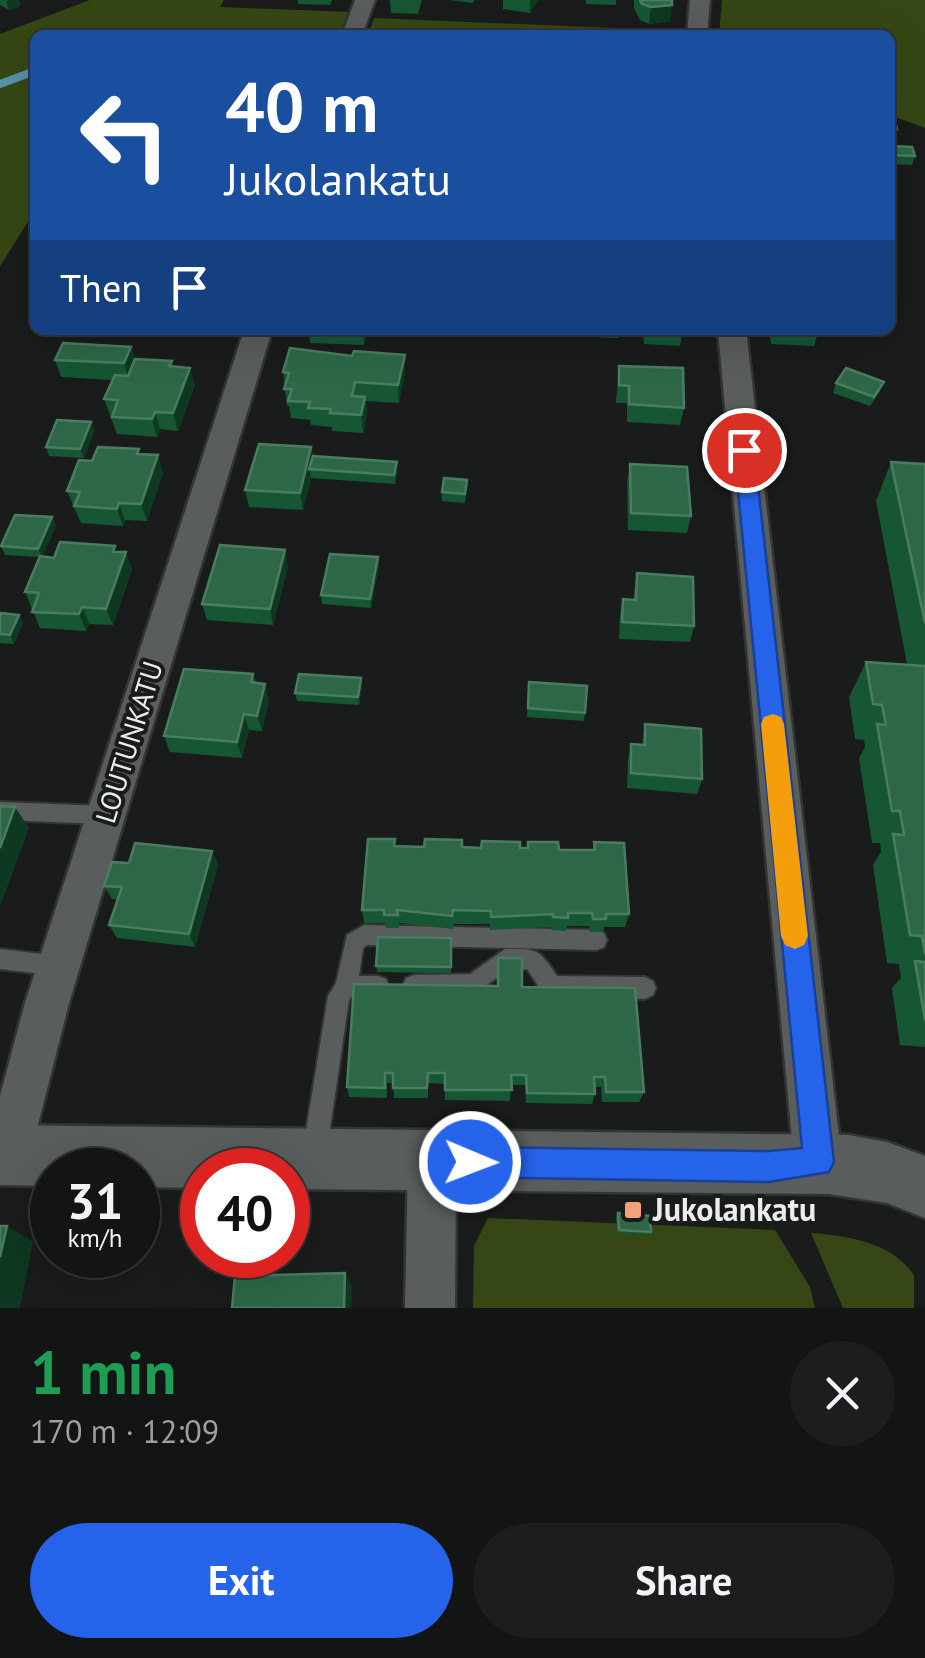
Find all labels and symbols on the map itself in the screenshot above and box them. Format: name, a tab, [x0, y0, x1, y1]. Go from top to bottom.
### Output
pin	[702, 408, 787, 493]
street label: LOUTUNKATU	[86, 656, 171, 827]
position arrow	[418, 1110, 522, 1214]
speed limit sign: 40	[180, 1148, 310, 1278]
place label: Jukolankatu	[652, 1188, 816, 1230]
marker: Jukolankatu	[622, 1199, 644, 1221]

